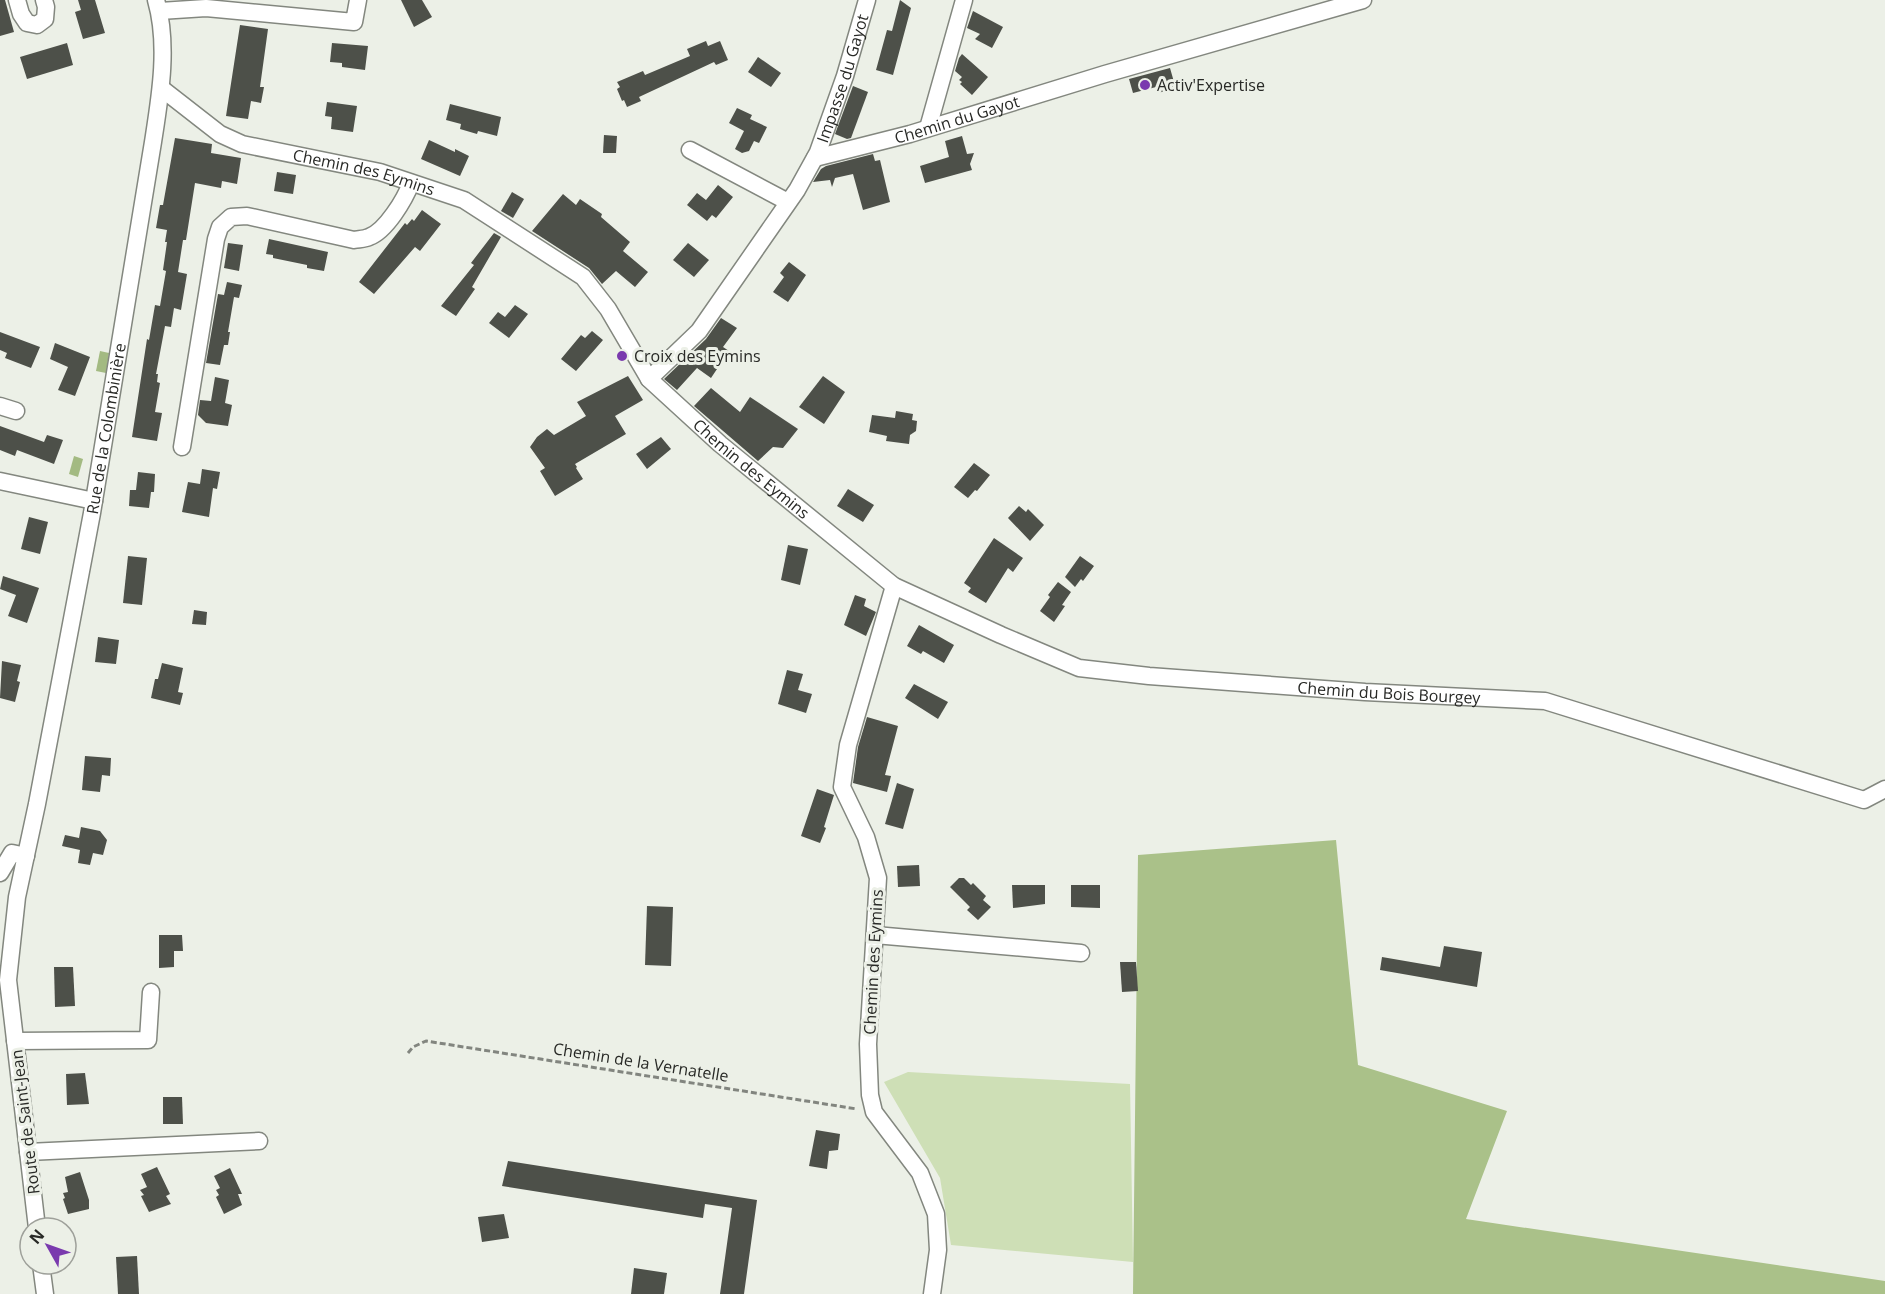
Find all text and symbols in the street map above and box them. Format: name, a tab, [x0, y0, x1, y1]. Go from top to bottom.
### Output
street label: Impasse du Gayot	[811, 11, 873, 146]
place label: Activ'Expertise	[1157, 74, 1265, 96]
marker: Activ'Expertise	[1138, 78, 1152, 92]
street label: Chemin du Gayot	[892, 90, 1022, 148]
street label: Chemin des Eymins	[291, 144, 437, 200]
street label: Rue de la Colombinière	[81, 341, 131, 516]
place label: Croix des Eymins	[634, 345, 761, 367]
marker: Croix des Eymins	[615, 349, 629, 363]
street label: Chemin des Eymins	[688, 414, 814, 524]
street label: Chemin du Bois Bourgey	[1297, 676, 1482, 709]
street label: Chemin des Eymins	[858, 889, 888, 1035]
street label: Chemin de la Vernatelle	[552, 1037, 730, 1087]
street label: Route de Saint-Jean	[5, 1048, 45, 1196]
north arrow	[18, 1216, 78, 1276]
text: N	[24, 1224, 49, 1248]

